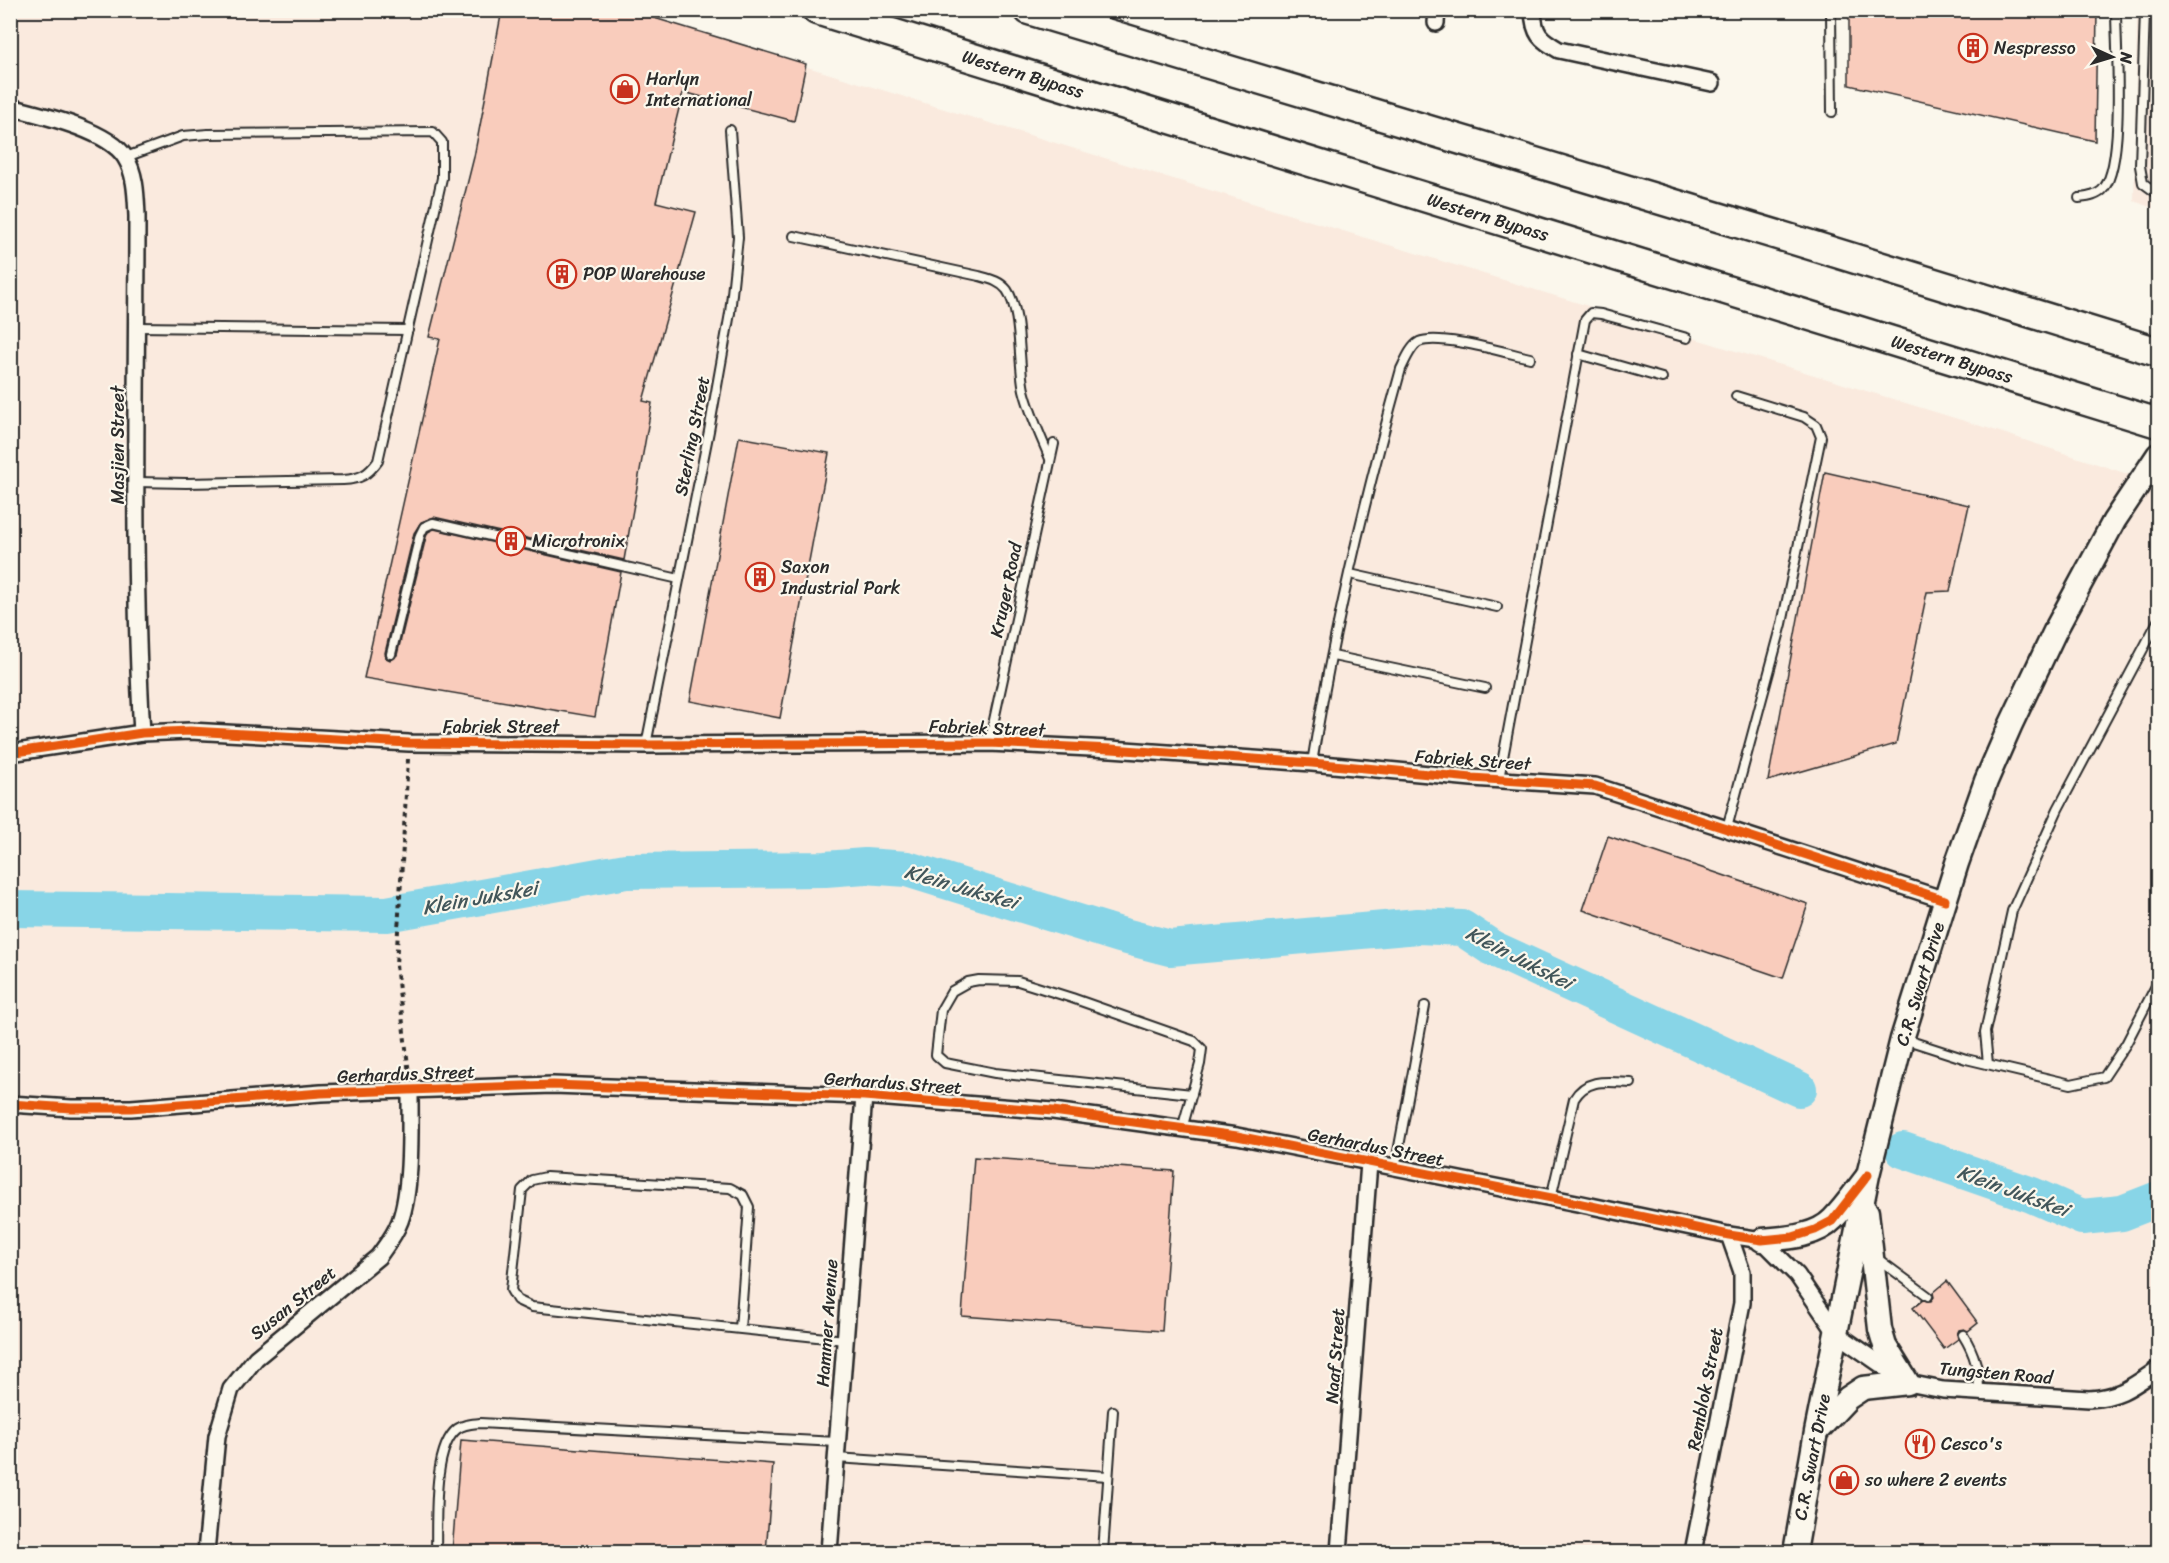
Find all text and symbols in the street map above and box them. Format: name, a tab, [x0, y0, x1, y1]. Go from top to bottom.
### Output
north arrow	[2082, 27, 2142, 87]
building icon: Nespresso	[1957, 32, 1989, 64]
place label: Nespresso	[1994, 32, 2076, 64]
street label: Western Bypass	[958, 40, 1089, 108]
text: N	[2112, 50, 2141, 65]
place label: Harlyn International	[645, 63, 753, 116]
shop icon: Harlyn International	[609, 73, 641, 105]
street label: Western Bypass	[1423, 183, 1554, 251]
building icon: POP Warehouse	[546, 258, 578, 290]
place label: POP Warehouse	[583, 258, 706, 290]
street label: Western Bypass	[1887, 325, 2018, 393]
street label: Sterling Street	[665, 373, 719, 499]
street label: Masjien Street	[102, 385, 134, 504]
building icon: Microtronix	[495, 525, 527, 557]
place label: Microtronix	[532, 525, 625, 557]
street label: Kruger Road	[980, 538, 1032, 641]
place label: Saxon Industrial Park	[780, 551, 901, 604]
building icon: Saxon Industrial Park	[744, 561, 776, 593]
street label: Fabriek Street	[928, 710, 1046, 746]
street label: Fabriek Street	[443, 711, 560, 743]
street label: Fabriek Street	[1414, 740, 1533, 780]
water label: Klein Jukskei	[900, 854, 1026, 921]
water label: Klein Jukskei	[420, 870, 545, 925]
water label: Klein Jukskei	[1459, 916, 1583, 1002]
street label: C.R. Swart Drive	[1886, 918, 1954, 1050]
street label: Gerhardus Street	[336, 1056, 476, 1092]
street label: Gerhardus Street	[823, 1062, 963, 1104]
street label: Gerhardus Street	[1305, 1118, 1447, 1176]
water label: Klein Jukskei	[1953, 1155, 2078, 1229]
street label: Susan Street	[242, 1258, 344, 1348]
street label: Hammer Avenue	[807, 1258, 847, 1388]
street label: Naaf Street	[1316, 1307, 1354, 1405]
street label: Remblok Street	[1677, 1325, 1733, 1453]
street label: Tungsten Road	[1938, 1352, 2056, 1394]
street label: C.R. Swart Drive	[1784, 1391, 1840, 1523]
restaurant icon: Cesco's	[1904, 1428, 1936, 1460]
place label: Cesco's	[1941, 1428, 2003, 1460]
shop icon: so where 2 events	[1828, 1464, 1860, 1496]
place label: so where 2 events	[1864, 1464, 2008, 1496]

